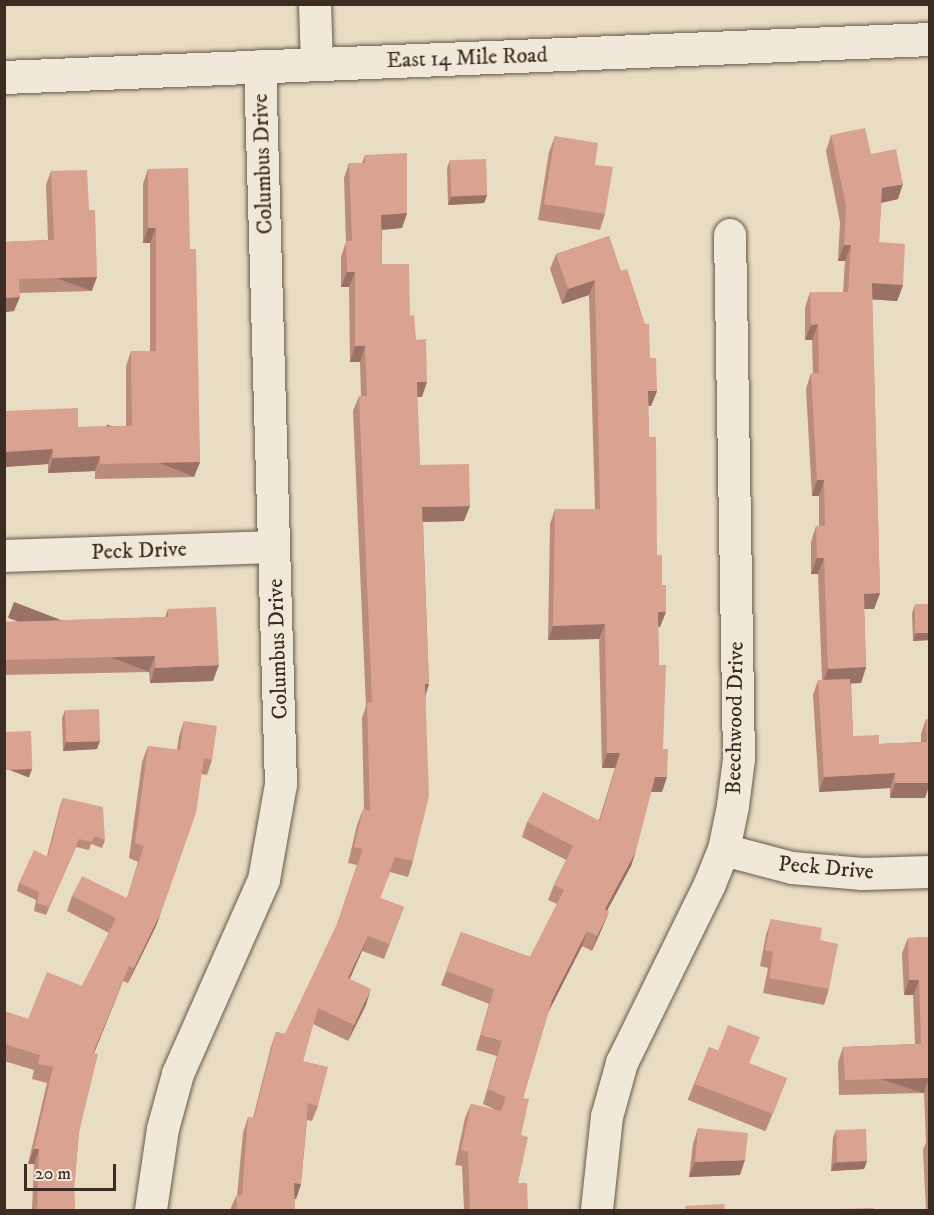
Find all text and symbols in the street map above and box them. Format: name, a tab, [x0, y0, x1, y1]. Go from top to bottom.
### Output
street label: East 14 Mile Road	[386, 42, 548, 74]
street label: Columbus Drive	[247, 93, 279, 235]
street label: Peck Drive	[91, 536, 187, 566]
street label: Columbus Drive	[262, 578, 294, 720]
street label: Beechwood Drive	[720, 641, 750, 795]
street label: Peck Drive	[777, 851, 875, 885]
scale bar	[27, 1152, 118, 1190]
text: 20 m	[35, 1163, 71, 1185]

